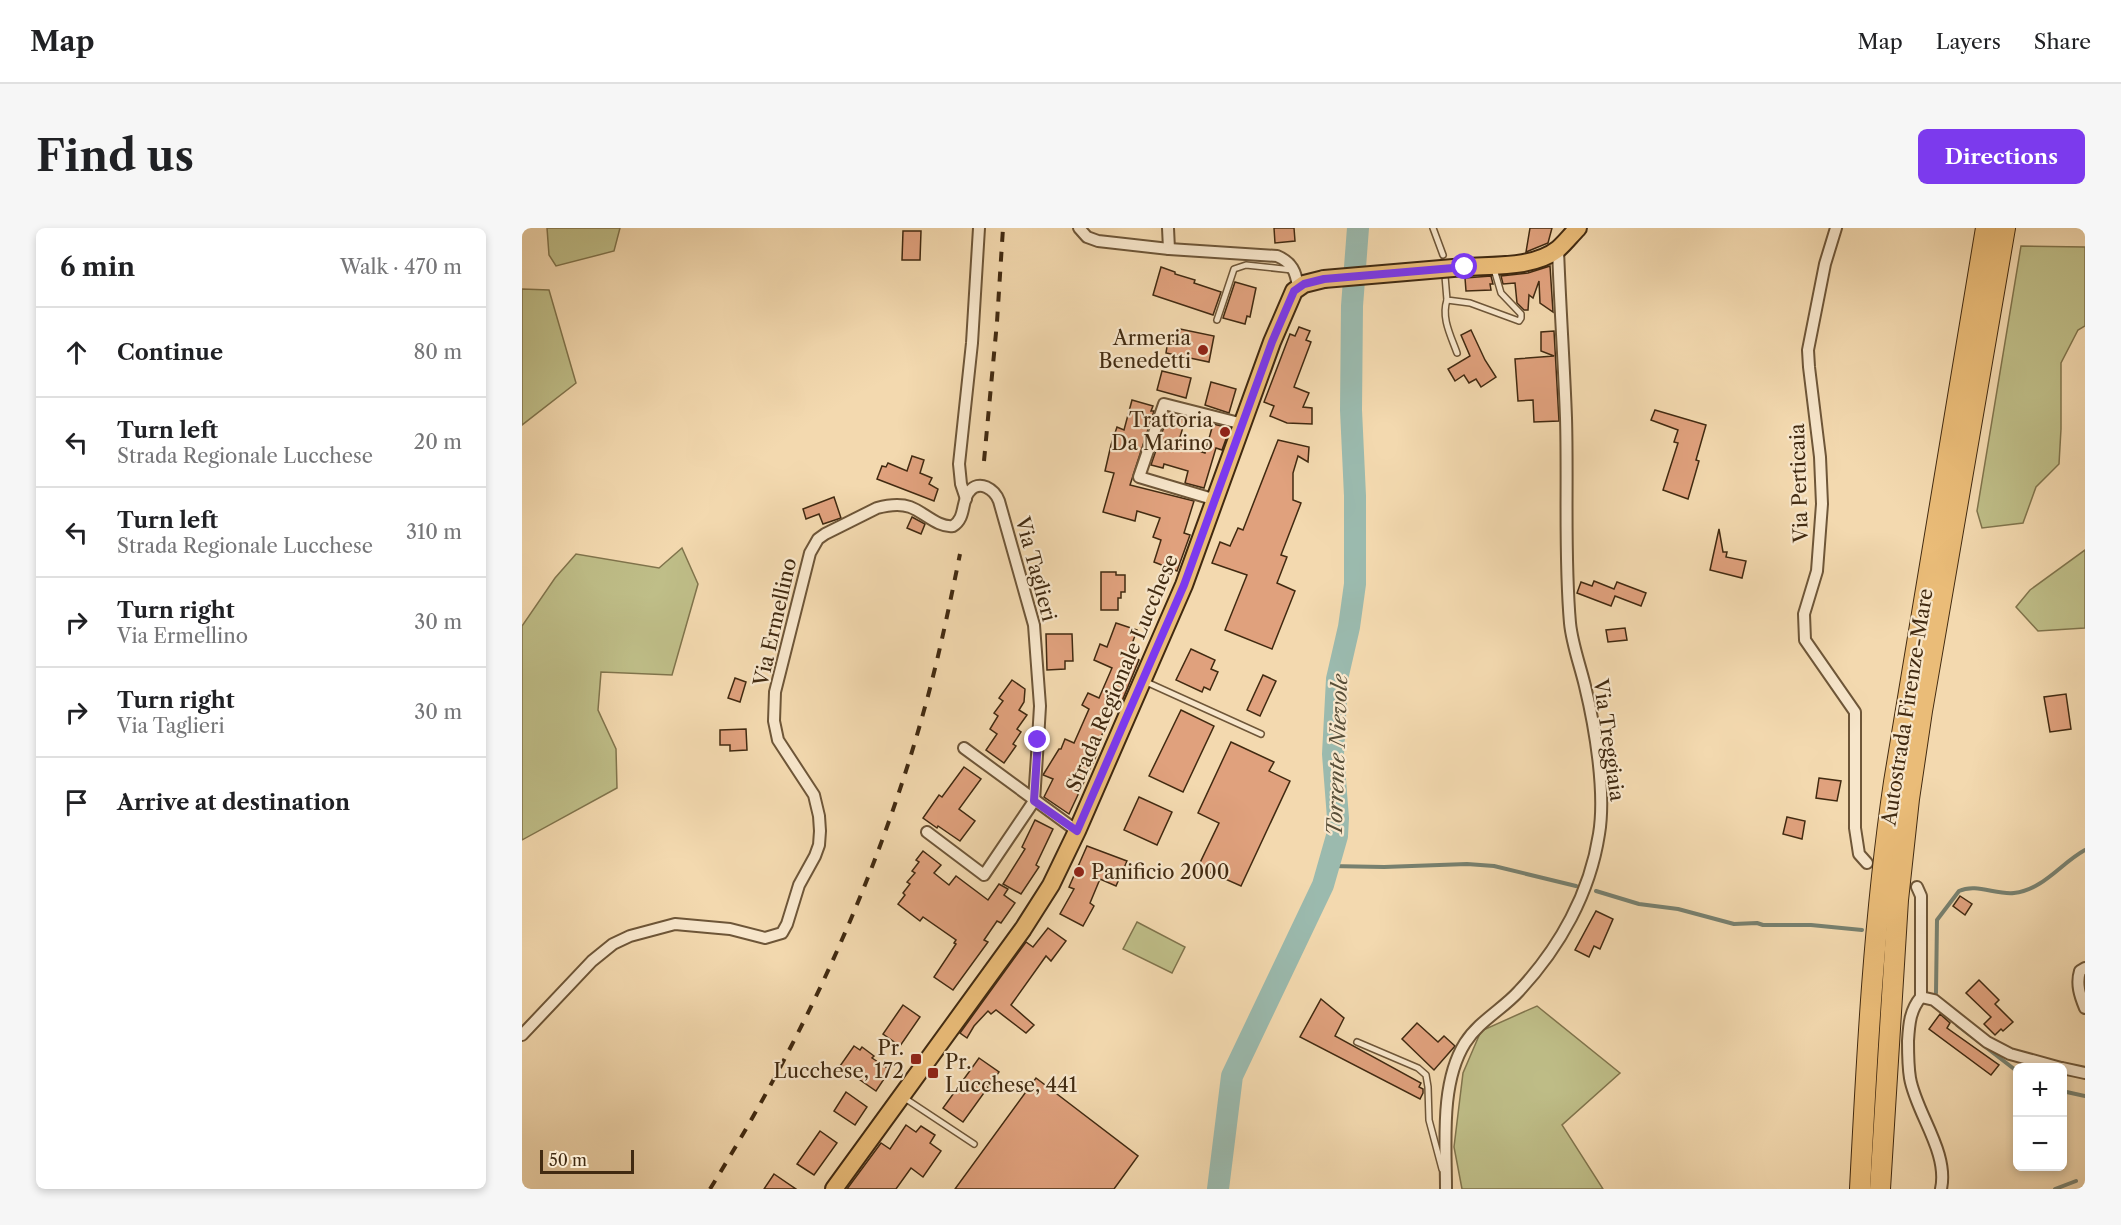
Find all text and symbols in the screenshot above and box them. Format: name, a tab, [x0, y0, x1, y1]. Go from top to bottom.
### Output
text: Map	[30, 24, 94, 58]
text: Map	[1858, 29, 1903, 54]
text: Layers	[1936, 29, 2001, 54]
text: Share	[2034, 29, 2091, 54]
button: Directions	[1918, 129, 2085, 184]
text: Find us	[36, 130, 194, 182]
text: 6 min	[60, 251, 135, 283]
route start	[1451, 253, 1477, 279]
text: Walk · 470 m	[340, 255, 462, 279]
place label: Armeria Benedetti	[1099, 326, 1191, 373]
icon: ahead	[60, 336, 93, 369]
text: Continue	[117, 339, 223, 366]
text: 80 m	[414, 340, 462, 364]
marker: Armeria Benedetti	[1196, 343, 1210, 357]
place label: Trattoria Da Marino	[1111, 408, 1213, 455]
text: Turn left	[117, 417, 218, 444]
street label: Via Perticaia	[1785, 423, 1813, 544]
marker: Trattoria Da Marino	[1218, 425, 1232, 439]
icon: left	[60, 426, 93, 459]
text: 20 m	[414, 430, 462, 454]
text: Strada Regionale Lucchese	[117, 444, 373, 468]
text: Turn left	[117, 507, 218, 534]
street label: Via Taglieri	[1010, 513, 1062, 624]
icon: left	[60, 516, 93, 549]
text: 310 m	[406, 520, 462, 544]
text: Strada Regionale Lucchese	[117, 534, 373, 558]
street label: Strada Regionale Lucchese	[1061, 550, 1183, 796]
street label: Via Ermellino	[748, 556, 801, 689]
street label: Autostrada Firenze-Mare	[1876, 587, 1938, 828]
text: Turn right	[117, 597, 235, 624]
icon: right	[60, 606, 93, 639]
text: 30 m	[414, 610, 462, 634]
text: Via Ermellino	[117, 624, 248, 648]
water label: Torrente Nievole	[1322, 673, 1352, 836]
street label: Via Treggiaia	[1588, 676, 1630, 803]
text: Turn right	[117, 687, 235, 714]
icon: right	[60, 696, 93, 729]
text: 30 m	[414, 700, 462, 724]
text: Via Taglieri	[117, 714, 225, 738]
route end	[1024, 726, 1050, 752]
icon: arrive	[60, 786, 93, 819]
text: Arrive at destination	[117, 789, 350, 816]
place label: Panificio 2000	[1091, 860, 1229, 884]
marker: Panificio 2000	[1072, 865, 1086, 879]
place label: Pr. Lucchese, 172	[774, 1036, 904, 1083]
place label: Pr. Lucchese, 441	[945, 1050, 1078, 1097]
marker: Pr. Lucchese, 172	[909, 1052, 923, 1066]
map controls	[2013, 1063, 2067, 1171]
button: +	[2013, 1063, 2067, 1117]
marker: Pr. Lucchese, 441	[926, 1066, 940, 1080]
button: −	[2013, 1117, 2067, 1171]
scale bar	[540, 1147, 634, 1174]
text: 50 m	[549, 1150, 587, 1170]

